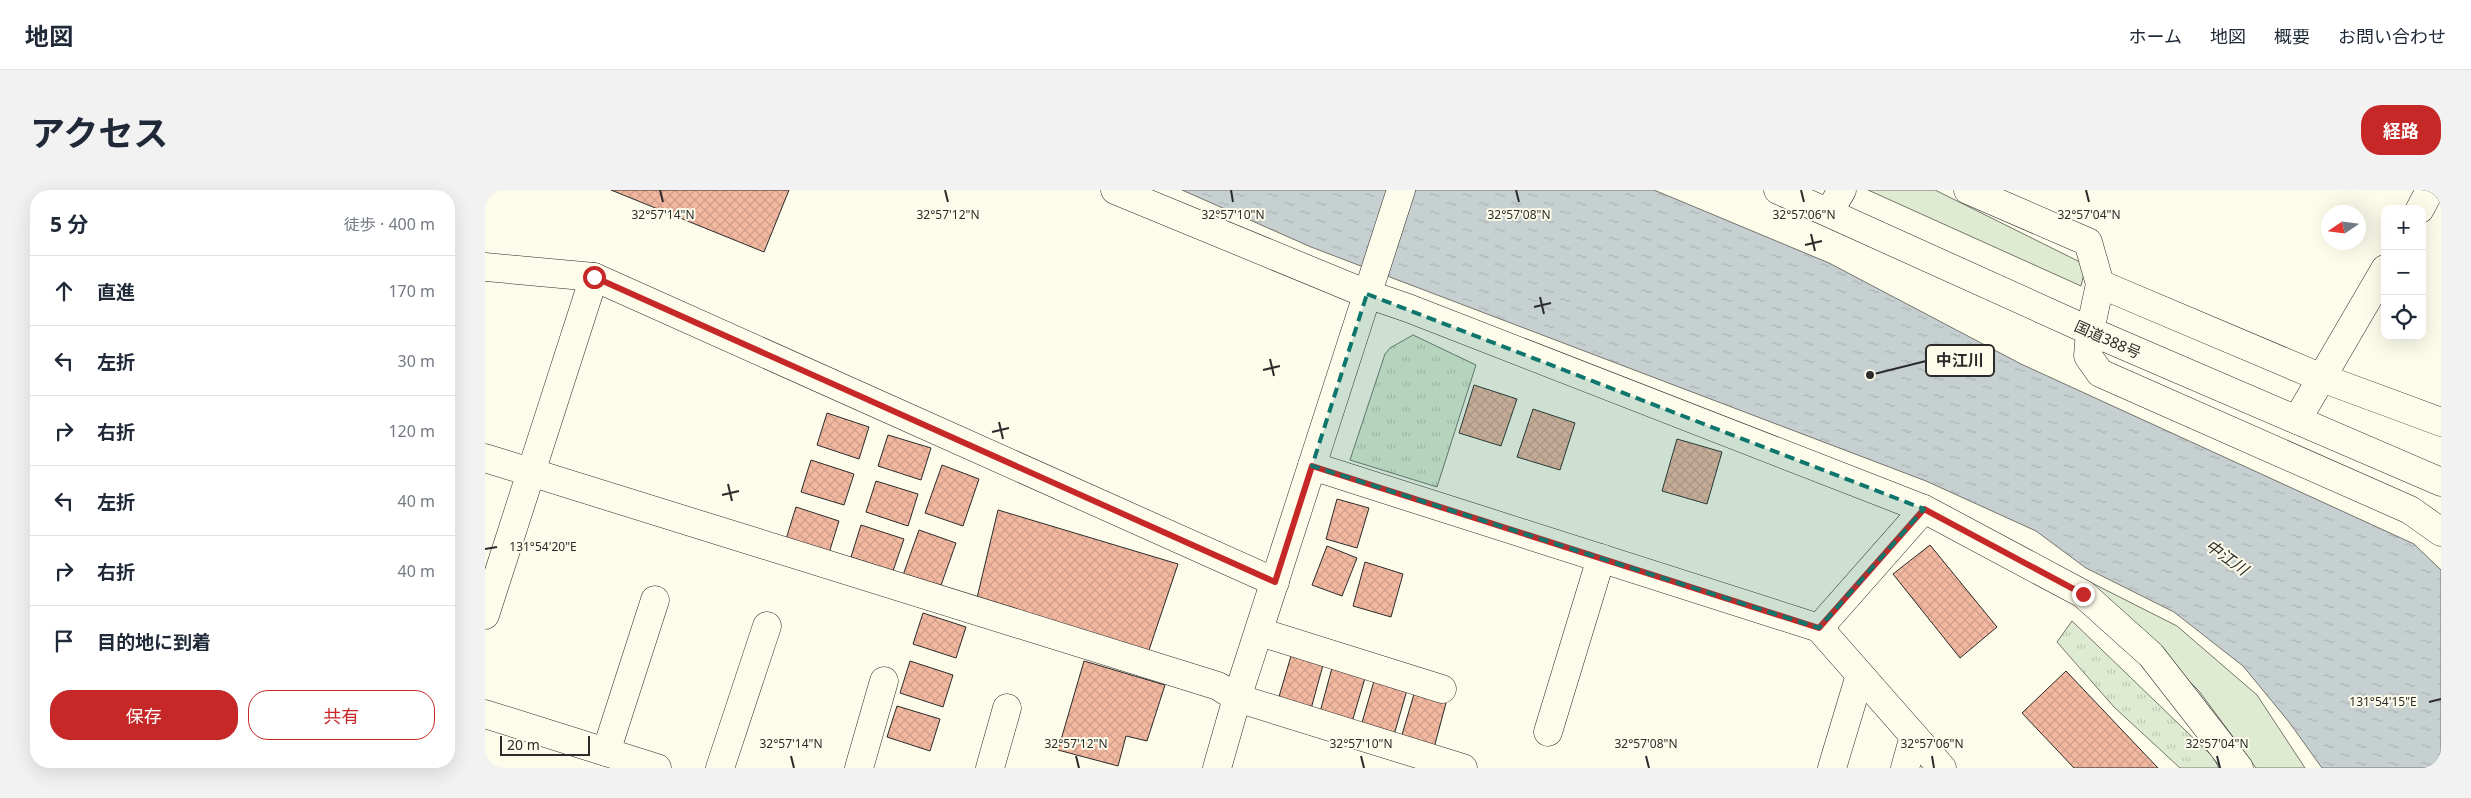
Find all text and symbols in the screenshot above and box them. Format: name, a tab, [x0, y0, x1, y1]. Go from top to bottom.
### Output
text: 地図	[25, 19, 73, 52]
text: ホーム	[2129, 24, 2182, 48]
text: 地図	[2210, 24, 2246, 48]
text: 概要	[2274, 24, 2310, 48]
text: お問い合わせ	[2338, 24, 2446, 48]
button: 経路	[2361, 105, 2441, 155]
text: アクセス	[30, 109, 168, 156]
north arrow	[2321, 205, 2366, 250]
map controls	[2381, 205, 2426, 340]
button: +	[2381, 205, 2426, 250]
text: 32°57'14"N	[631, 206, 695, 223]
text: 32°57'12"N	[916, 206, 980, 223]
text: 32°57'10"N	[1201, 206, 1265, 223]
text: 32°57'08"N	[1487, 206, 1551, 223]
text: 32°57'06"N	[1772, 206, 1836, 223]
text: 32°57'04"N	[2057, 206, 2121, 223]
text: 5 分	[50, 210, 88, 238]
text: 徒歩 · 400 m	[344, 213, 435, 235]
button: −	[2381, 250, 2426, 295]
route start	[583, 266, 606, 289]
icon: ahead	[50, 277, 78, 305]
text: 直進	[97, 279, 135, 305]
text: 170 m	[388, 280, 435, 302]
button: locate	[2381, 295, 2426, 340]
street label: 国道388号	[2072, 315, 2144, 363]
callout: 中江川	[1926, 345, 1994, 376]
icon: left	[50, 347, 78, 375]
text: 左折	[97, 349, 135, 375]
text: 中江川	[1936, 349, 1984, 371]
text: 30 m	[398, 350, 435, 372]
icon: right	[50, 417, 78, 445]
text: 右折	[97, 419, 135, 445]
text: 120 m	[388, 420, 435, 442]
icon: left	[50, 487, 78, 515]
text: 左折	[97, 489, 135, 515]
text: 40 m	[398, 490, 435, 512]
water label: 中江川	[2201, 534, 2254, 581]
text: 131°54'20"E	[509, 538, 577, 555]
icon: right	[50, 557, 78, 585]
text: 右折	[97, 559, 135, 585]
text: 40 m	[398, 560, 435, 582]
route end	[2072, 583, 2095, 606]
icon: arrive	[50, 627, 78, 655]
text: 目的地に到着	[97, 629, 211, 655]
button: 保存	[50, 690, 238, 740]
button: 共有	[248, 690, 435, 740]
text: 131°54'15"E	[2349, 693, 2417, 710]
scale bar	[500, 733, 590, 756]
text: 20 m	[507, 735, 540, 754]
text: 32°57'14"N	[759, 735, 823, 752]
text: 32°57'12"N	[1044, 735, 1108, 752]
text: 32°57'10"N	[1329, 735, 1393, 752]
text: 32°57'08"N	[1614, 735, 1678, 752]
text: 32°57'06"N	[1900, 735, 1964, 752]
text: 32°57'04"N	[2185, 735, 2249, 752]

